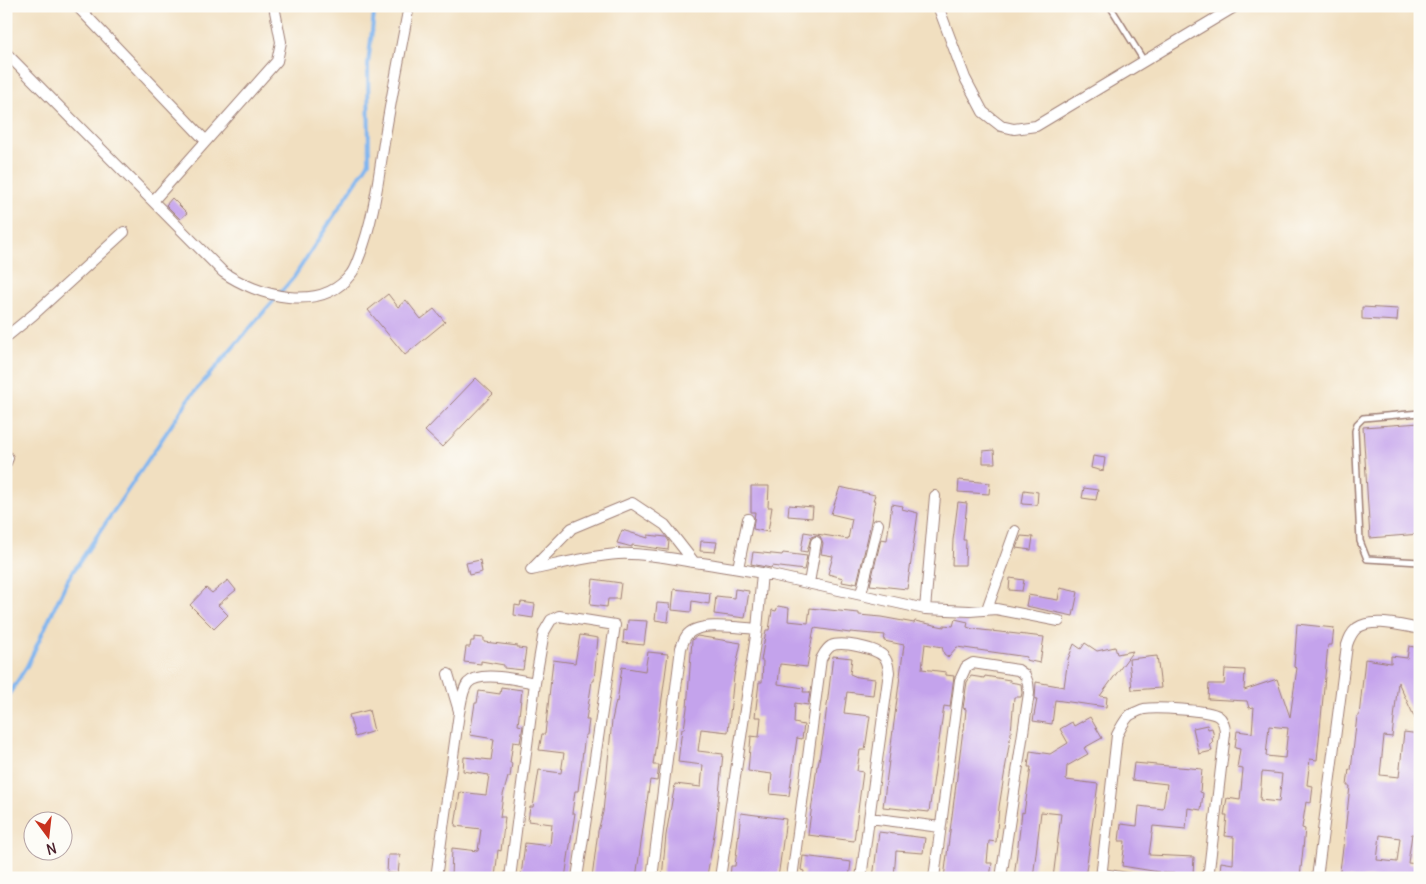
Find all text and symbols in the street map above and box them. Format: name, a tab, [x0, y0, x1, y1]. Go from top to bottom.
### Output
north arrow	[22, 812, 72, 862]
text: N	[44, 839, 58, 859]

